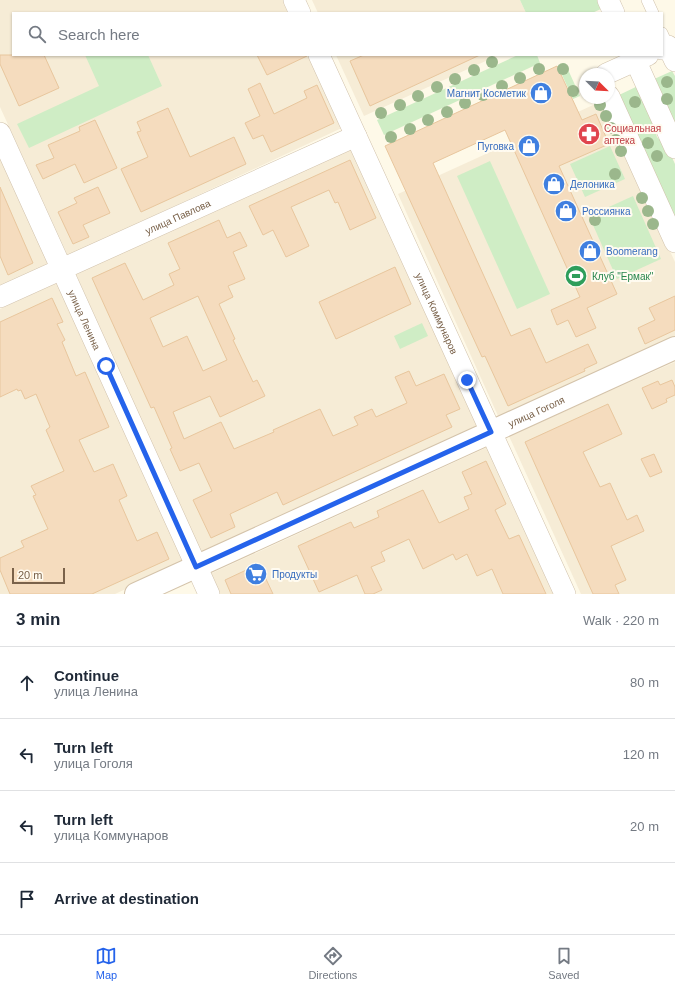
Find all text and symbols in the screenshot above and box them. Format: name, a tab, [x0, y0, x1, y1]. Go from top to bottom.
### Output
search box	[12, 12, 663, 56]
icon: search	[26, 23, 48, 45]
text: Search here	[58, 26, 140, 43]
north arrow	[579, 68, 615, 104]
shop icon: Магнит Косметик	[528, 80, 554, 106]
place label: Магнит Косметик	[447, 88, 527, 99]
pharmacy icon: Социальная аптека	[576, 121, 602, 147]
place label: Социальная аптека	[604, 123, 661, 146]
shop icon: Пуговка	[516, 133, 542, 159]
place label: Пуговка	[477, 141, 514, 152]
shop icon: Делоника	[541, 171, 567, 197]
place label: Делоника	[570, 179, 615, 190]
street label: улица Павлова	[144, 197, 213, 237]
shop icon: Россиянка	[553, 198, 579, 224]
place label: Россиянка	[582, 206, 631, 217]
shop icon: Boomerang	[577, 238, 603, 264]
place label: Boomerang	[606, 246, 658, 257]
sports icon: Клуб "Ермак"	[563, 263, 589, 289]
street label: улица Коммунаров	[413, 271, 460, 356]
place label: Клуб "Ермак"	[592, 271, 654, 282]
street label: улица Ленина	[66, 288, 103, 352]
route start	[97, 357, 115, 375]
route end	[458, 371, 476, 389]
street label: улица Гоголя	[507, 394, 566, 429]
supermarket icon: Продукты	[243, 561, 269, 587]
scale bar	[12, 566, 65, 585]
text: 20 m	[18, 569, 42, 581]
place label: Продукты	[272, 569, 317, 580]
text: 3 min	[16, 610, 60, 629]
text: Walk · 220 m	[583, 613, 659, 628]
text: Continue	[54, 667, 119, 684]
icon: ahead	[16, 672, 38, 694]
text: 80 m	[630, 675, 659, 690]
text: улица Ленина	[54, 684, 138, 699]
text: Turn left	[54, 739, 113, 756]
icon: left	[16, 744, 38, 766]
text: 120 m	[623, 747, 659, 762]
text: улица Гоголя	[54, 756, 133, 771]
text: Turn left	[54, 811, 113, 828]
icon: left	[16, 816, 38, 838]
text: 20 m	[630, 819, 659, 834]
text: улица Коммунаров	[54, 828, 168, 843]
icon: arrive	[16, 888, 38, 910]
text: Arrive at destination	[54, 890, 199, 907]
tab: Map	[95, 945, 117, 981]
tab: Directions	[308, 945, 357, 981]
tab: Saved	[548, 945, 579, 981]

